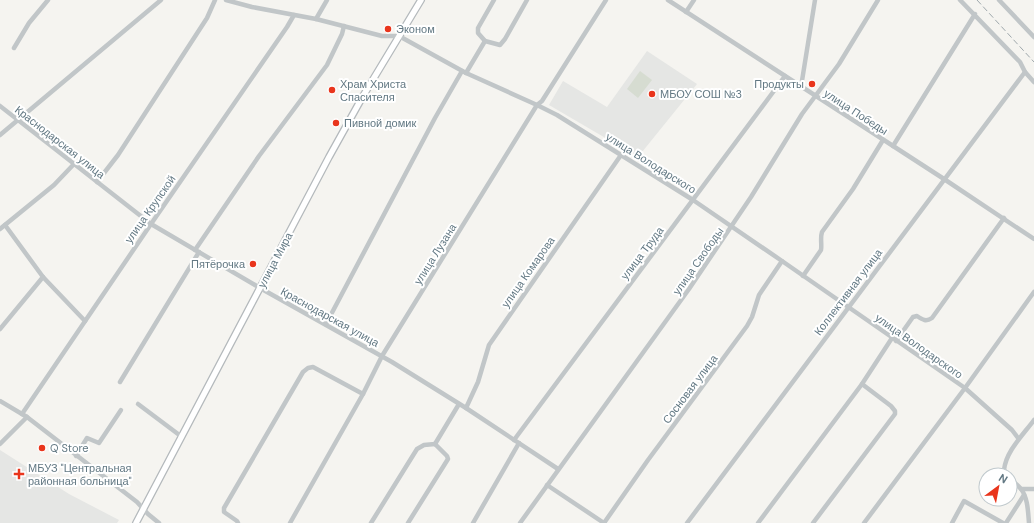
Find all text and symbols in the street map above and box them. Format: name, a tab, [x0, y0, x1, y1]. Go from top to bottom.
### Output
place label: Эконом	[396, 22, 435, 36]
marker: Эконом	[383, 24, 393, 34]
place label: Храм Христа Спасителя	[340, 77, 407, 104]
place label: Продукты	[754, 77, 804, 91]
marker: Продукты	[807, 79, 817, 89]
marker: Храм Христа Спасителя	[327, 85, 337, 95]
street label: улица Победы	[821, 86, 891, 138]
place label: МБОУ СОШ №3	[660, 87, 742, 101]
marker: МБОУ СОШ №3	[647, 89, 657, 99]
street label: Краснодарская улица	[12, 102, 109, 182]
place label: Пивной домик	[344, 116, 416, 130]
marker: Пивной домик	[331, 118, 341, 128]
street label: улица Володарского	[603, 130, 699, 196]
street label: улица Крупской	[121, 172, 179, 246]
street label: улица Лузана	[411, 220, 460, 287]
street label: улица Труда	[617, 223, 667, 282]
street label: улица Свободы	[669, 224, 727, 298]
street label: улица Мира	[255, 229, 296, 290]
street label: улица Комарова	[498, 233, 558, 310]
street label: Коллективная улица	[811, 245, 886, 338]
place label: Пятёрочка	[191, 257, 246, 271]
marker: Пятёрочка	[248, 259, 258, 269]
street label: Краснодарская улица	[278, 284, 383, 350]
street label: улица Володарского	[872, 310, 966, 382]
street label: Сосновая улица	[660, 351, 721, 426]
place label: Q Store	[50, 441, 89, 455]
marker: Q Store	[37, 443, 47, 453]
place label: МБУЗ "Центральная районная больница"	[28, 461, 132, 488]
north arrow	[978, 467, 1018, 507]
marker: МБУЗ "Центральная районная больница"	[13, 468, 25, 480]
text: N	[996, 470, 1010, 487]

